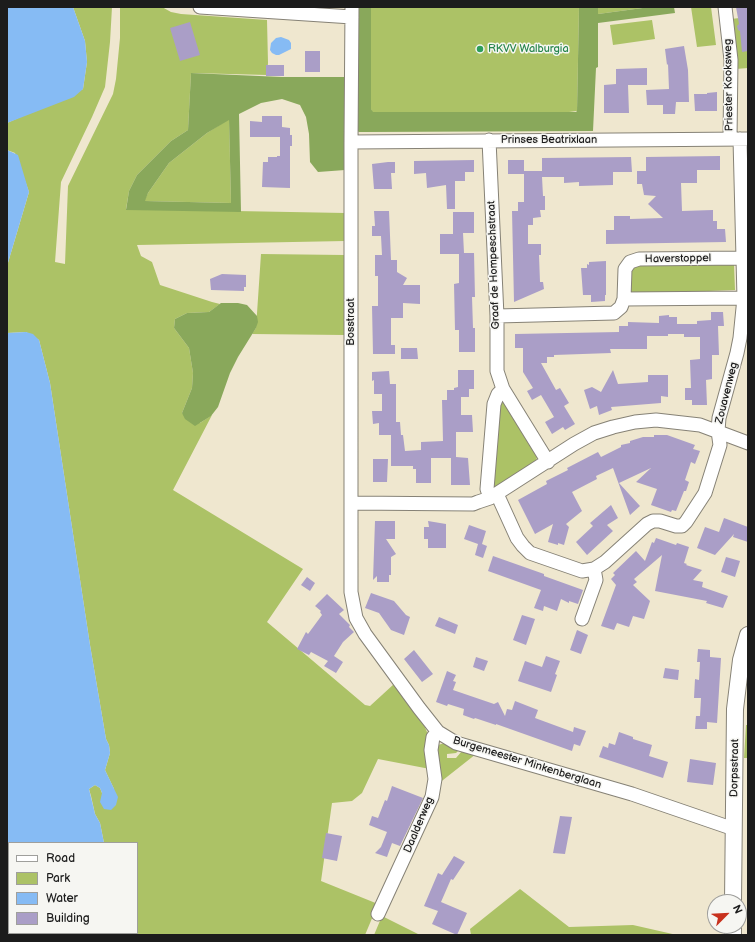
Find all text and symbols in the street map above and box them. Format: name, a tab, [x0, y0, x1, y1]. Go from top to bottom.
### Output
street label: Priester Kooksweg	[722, 39, 736, 131]
place label: RKVV Walburgia	[488, 42, 569, 56]
marker: RKVV Walburgia	[475, 44, 485, 54]
street label: Prinses Beatrixlaan	[501, 133, 597, 147]
street label: Graaf de Hompeschstraat	[485, 200, 503, 330]
street label: Haverstoppel	[645, 252, 711, 266]
street label: Bosstraat	[344, 298, 358, 346]
street label: Zouavenweg	[713, 361, 741, 425]
street label: Burgemeester Minkenberglaan	[451, 734, 603, 792]
street label: Dorpsstraat	[728, 739, 742, 797]
street label: Daalderweg	[401, 795, 437, 855]
legend	[8, 842, 138, 934]
text: Road	[46, 851, 75, 866]
text: Park	[46, 871, 70, 886]
text: Water	[46, 891, 78, 906]
north arrow	[707, 894, 747, 934]
text: N	[730, 903, 745, 916]
text: Building	[46, 911, 90, 926]

